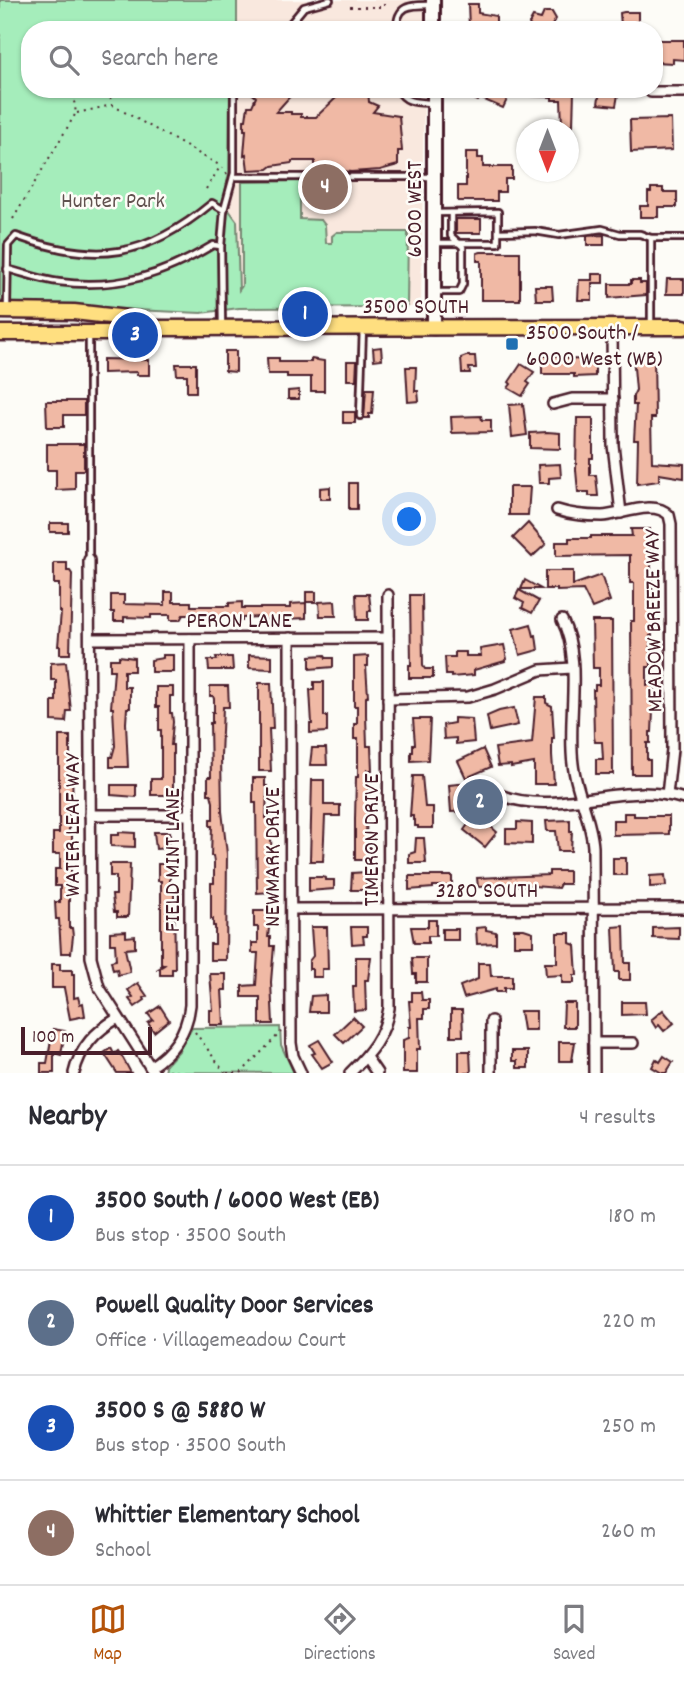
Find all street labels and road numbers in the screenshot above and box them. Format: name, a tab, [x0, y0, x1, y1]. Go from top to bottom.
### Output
street label: 6000 WEST	[400, 160, 433, 258]
street label: 3500 SOUTH	[363, 292, 469, 325]
street label: MEADOW BREEZE WAY	[637, 529, 674, 713]
street label: PERON LANE	[186, 606, 292, 639]
street label: WATER LEAF WAY	[58, 752, 91, 897]
street label: TIMERON DRIVE	[357, 773, 390, 907]
street label: FIELD MINT LANE	[158, 787, 191, 932]
street label: NEWMARK DRIVE	[258, 787, 291, 927]
street label: 3280 SOUTH	[436, 876, 538, 909]

